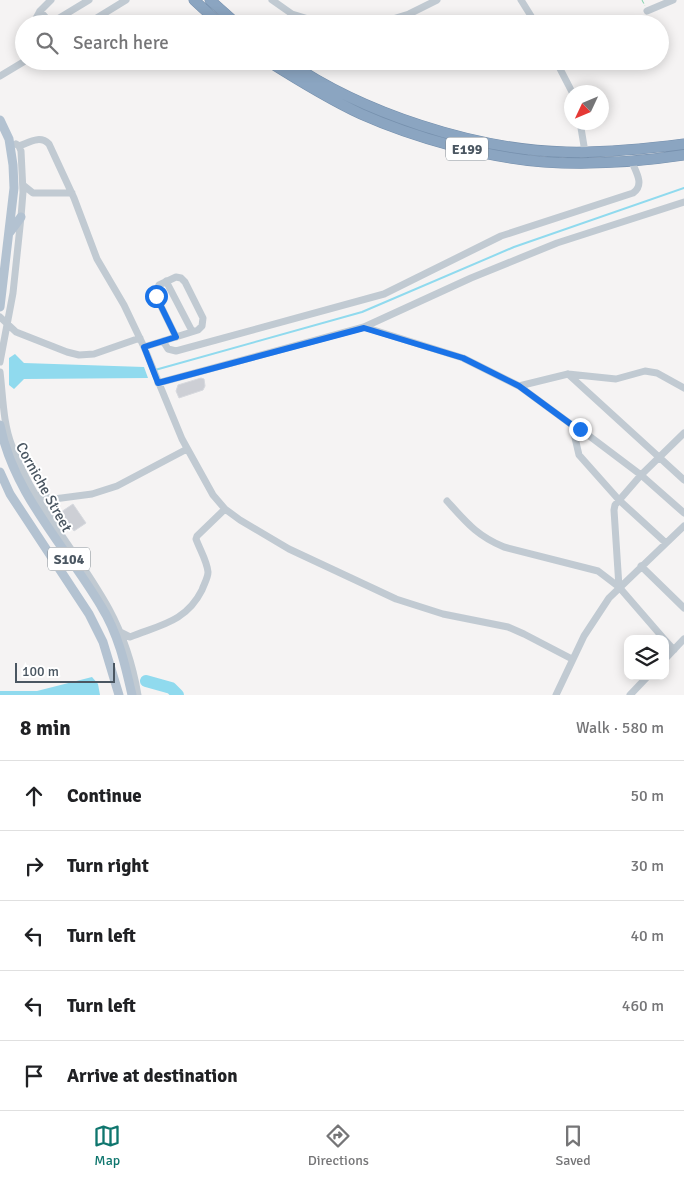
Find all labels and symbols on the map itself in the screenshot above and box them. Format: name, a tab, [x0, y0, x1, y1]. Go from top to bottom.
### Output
north arrow	[564, 85, 609, 130]
road number: E199	[446, 138, 488, 160]
route start	[145, 285, 168, 308]
route end	[569, 418, 592, 441]
street label: Corniche Street	[12, 439, 76, 535]
road number: S104	[48, 548, 90, 570]
scale bar	[15, 660, 115, 683]

